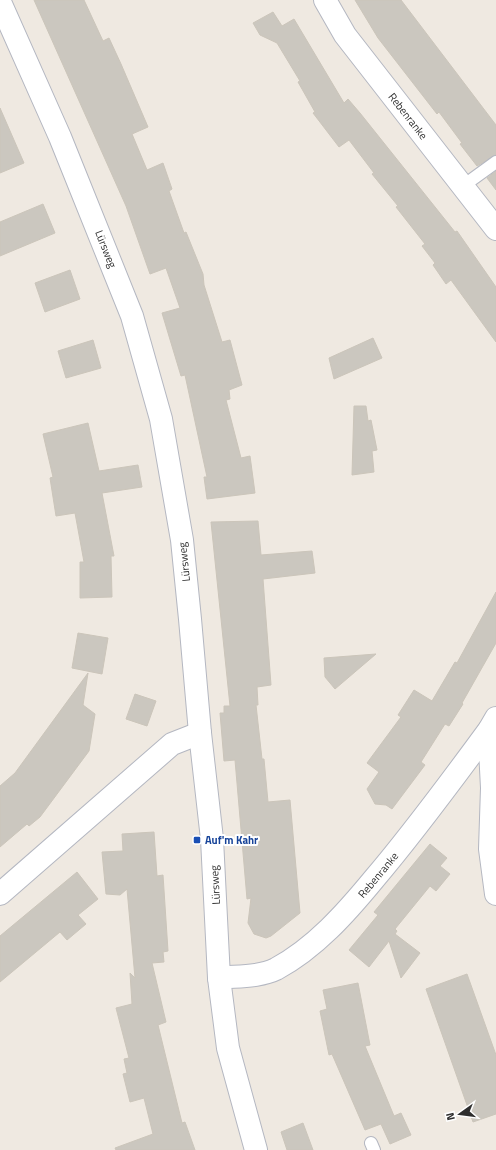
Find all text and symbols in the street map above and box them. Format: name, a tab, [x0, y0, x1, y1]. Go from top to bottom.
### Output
street label: Rebenranke	[385, 89, 432, 143]
street label: Lürsweg	[91, 228, 121, 271]
street label: Lürsweg	[174, 541, 194, 582]
place label: Auf'm Kahr	[205, 832, 258, 848]
marker: Auf'm Kahr	[192, 835, 202, 845]
street label: Rebenranke	[354, 848, 402, 901]
street label: Lürsweg	[206, 865, 224, 905]
north arrow	[440, 1094, 480, 1134]
text: N	[442, 1111, 459, 1122]

